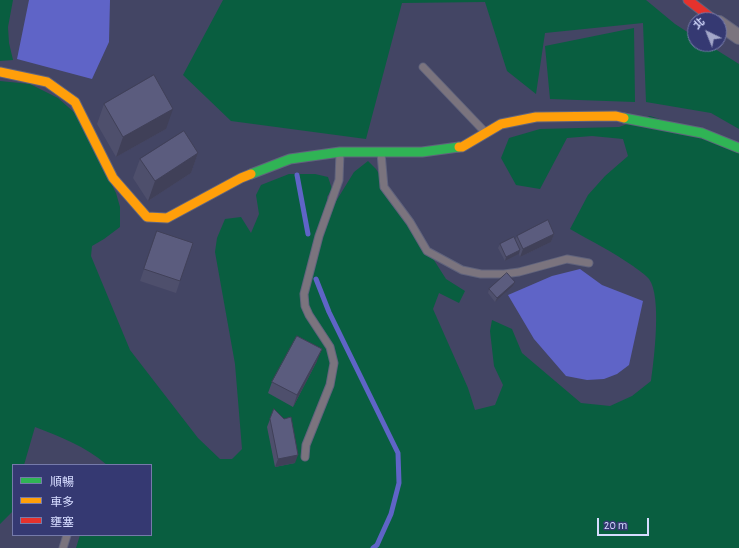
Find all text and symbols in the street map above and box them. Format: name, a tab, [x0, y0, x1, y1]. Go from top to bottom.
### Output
north arrow	[687, 12, 727, 52]
text: 北	[691, 16, 707, 31]
legend	[12, 464, 152, 536]
text: 順暢	[50, 476, 74, 488]
text: 車多	[50, 496, 74, 508]
scale bar	[599, 510, 651, 536]
text: 壅塞	[50, 516, 74, 528]
text: 20 m	[604, 519, 627, 531]

